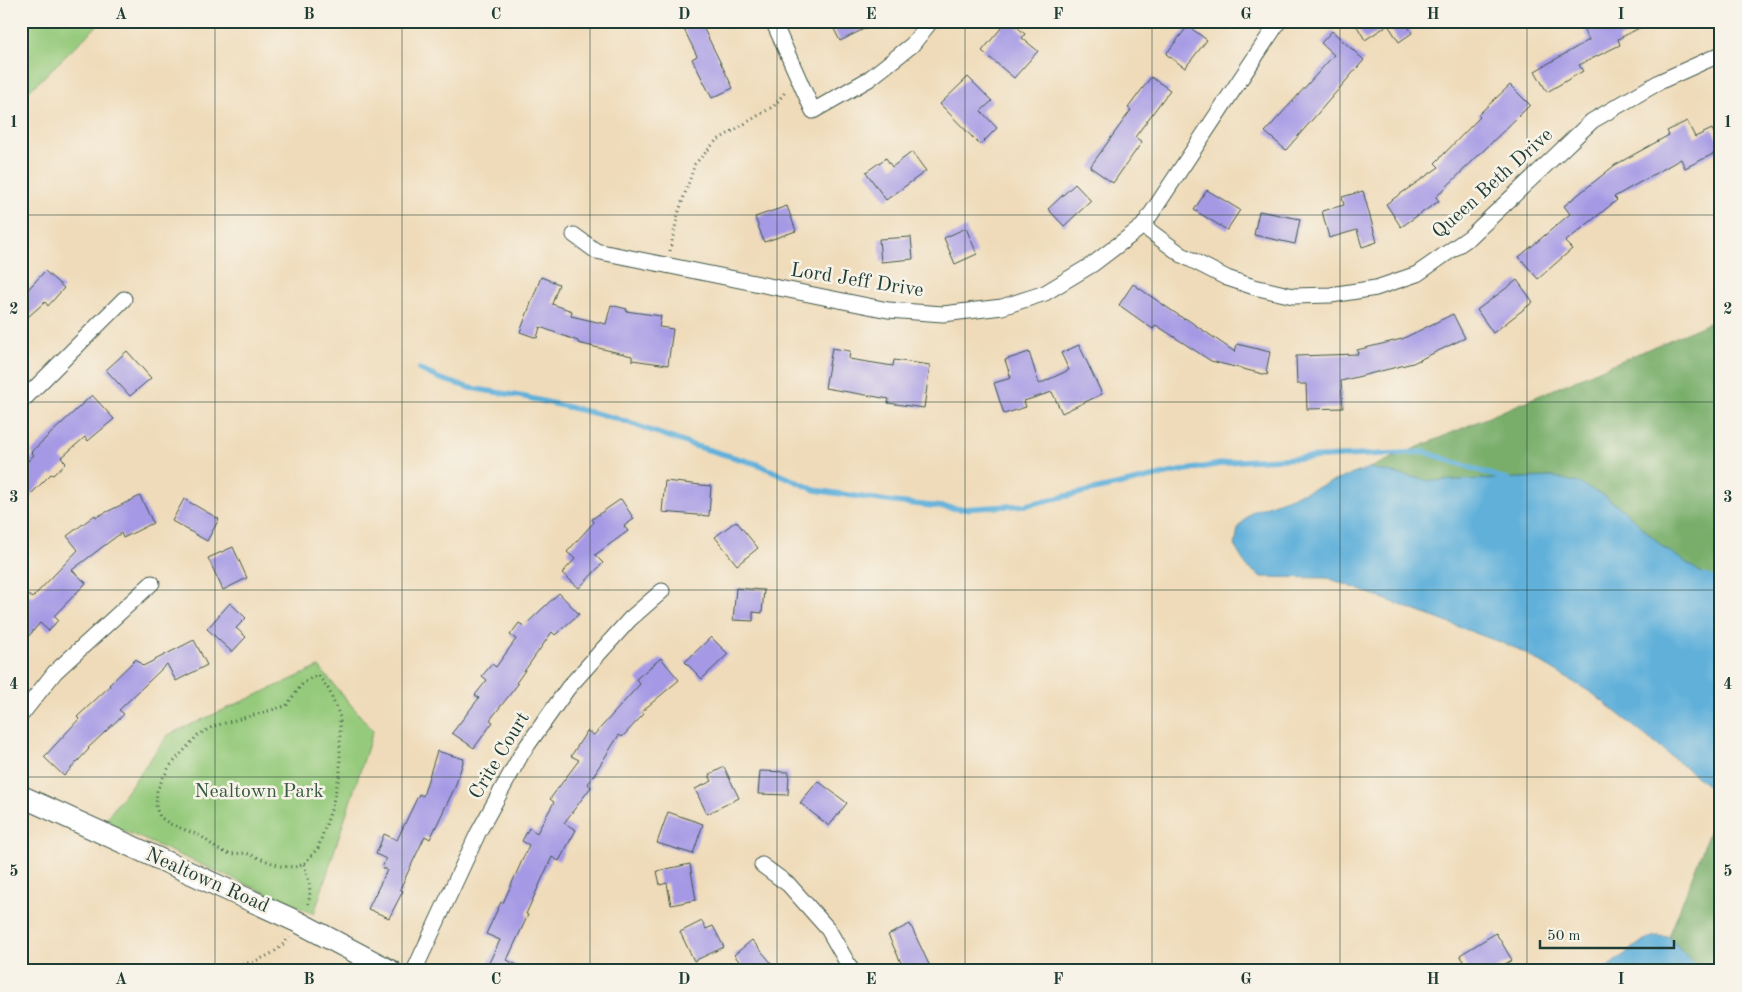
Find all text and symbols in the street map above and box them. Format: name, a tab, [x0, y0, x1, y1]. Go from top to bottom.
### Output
text: A	[115, 7, 127, 23]
text: B	[303, 7, 315, 23]
text: C	[491, 7, 501, 23]
text: D	[678, 7, 690, 23]
text: E	[865, 7, 877, 23]
text: F	[1053, 7, 1064, 23]
text: G	[1240, 7, 1252, 23]
text: H	[1426, 7, 1440, 23]
text: I	[1617, 7, 1625, 23]
text: 1	[9, 115, 19, 131]
text: 1	[1723, 115, 1733, 131]
street label: Queen Beth Drive	[1429, 125, 1557, 243]
street label: Lord Jeff Drive	[789, 261, 925, 301]
text: 2	[9, 302, 19, 318]
text: 2	[1723, 302, 1733, 318]
text: 3	[9, 490, 19, 506]
text: 3	[1723, 490, 1733, 506]
text: 4	[9, 677, 19, 693]
text: 4	[1723, 677, 1733, 693]
street label: Crite Court	[466, 709, 534, 803]
park label: Nealtown Park	[194, 782, 324, 802]
street label: Nealtown Road	[142, 845, 272, 917]
text: 5	[9, 864, 19, 880]
text: 5	[1723, 864, 1733, 880]
scale bar	[1540, 917, 1673, 949]
text: 50 m	[1547, 929, 1581, 944]
text: A	[115, 972, 127, 988]
text: B	[303, 972, 315, 988]
text: C	[491, 972, 501, 988]
text: D	[678, 972, 690, 988]
text: E	[865, 972, 877, 988]
text: F	[1053, 972, 1064, 988]
text: G	[1240, 972, 1252, 988]
text: H	[1426, 972, 1440, 988]
text: I	[1617, 972, 1625, 988]

